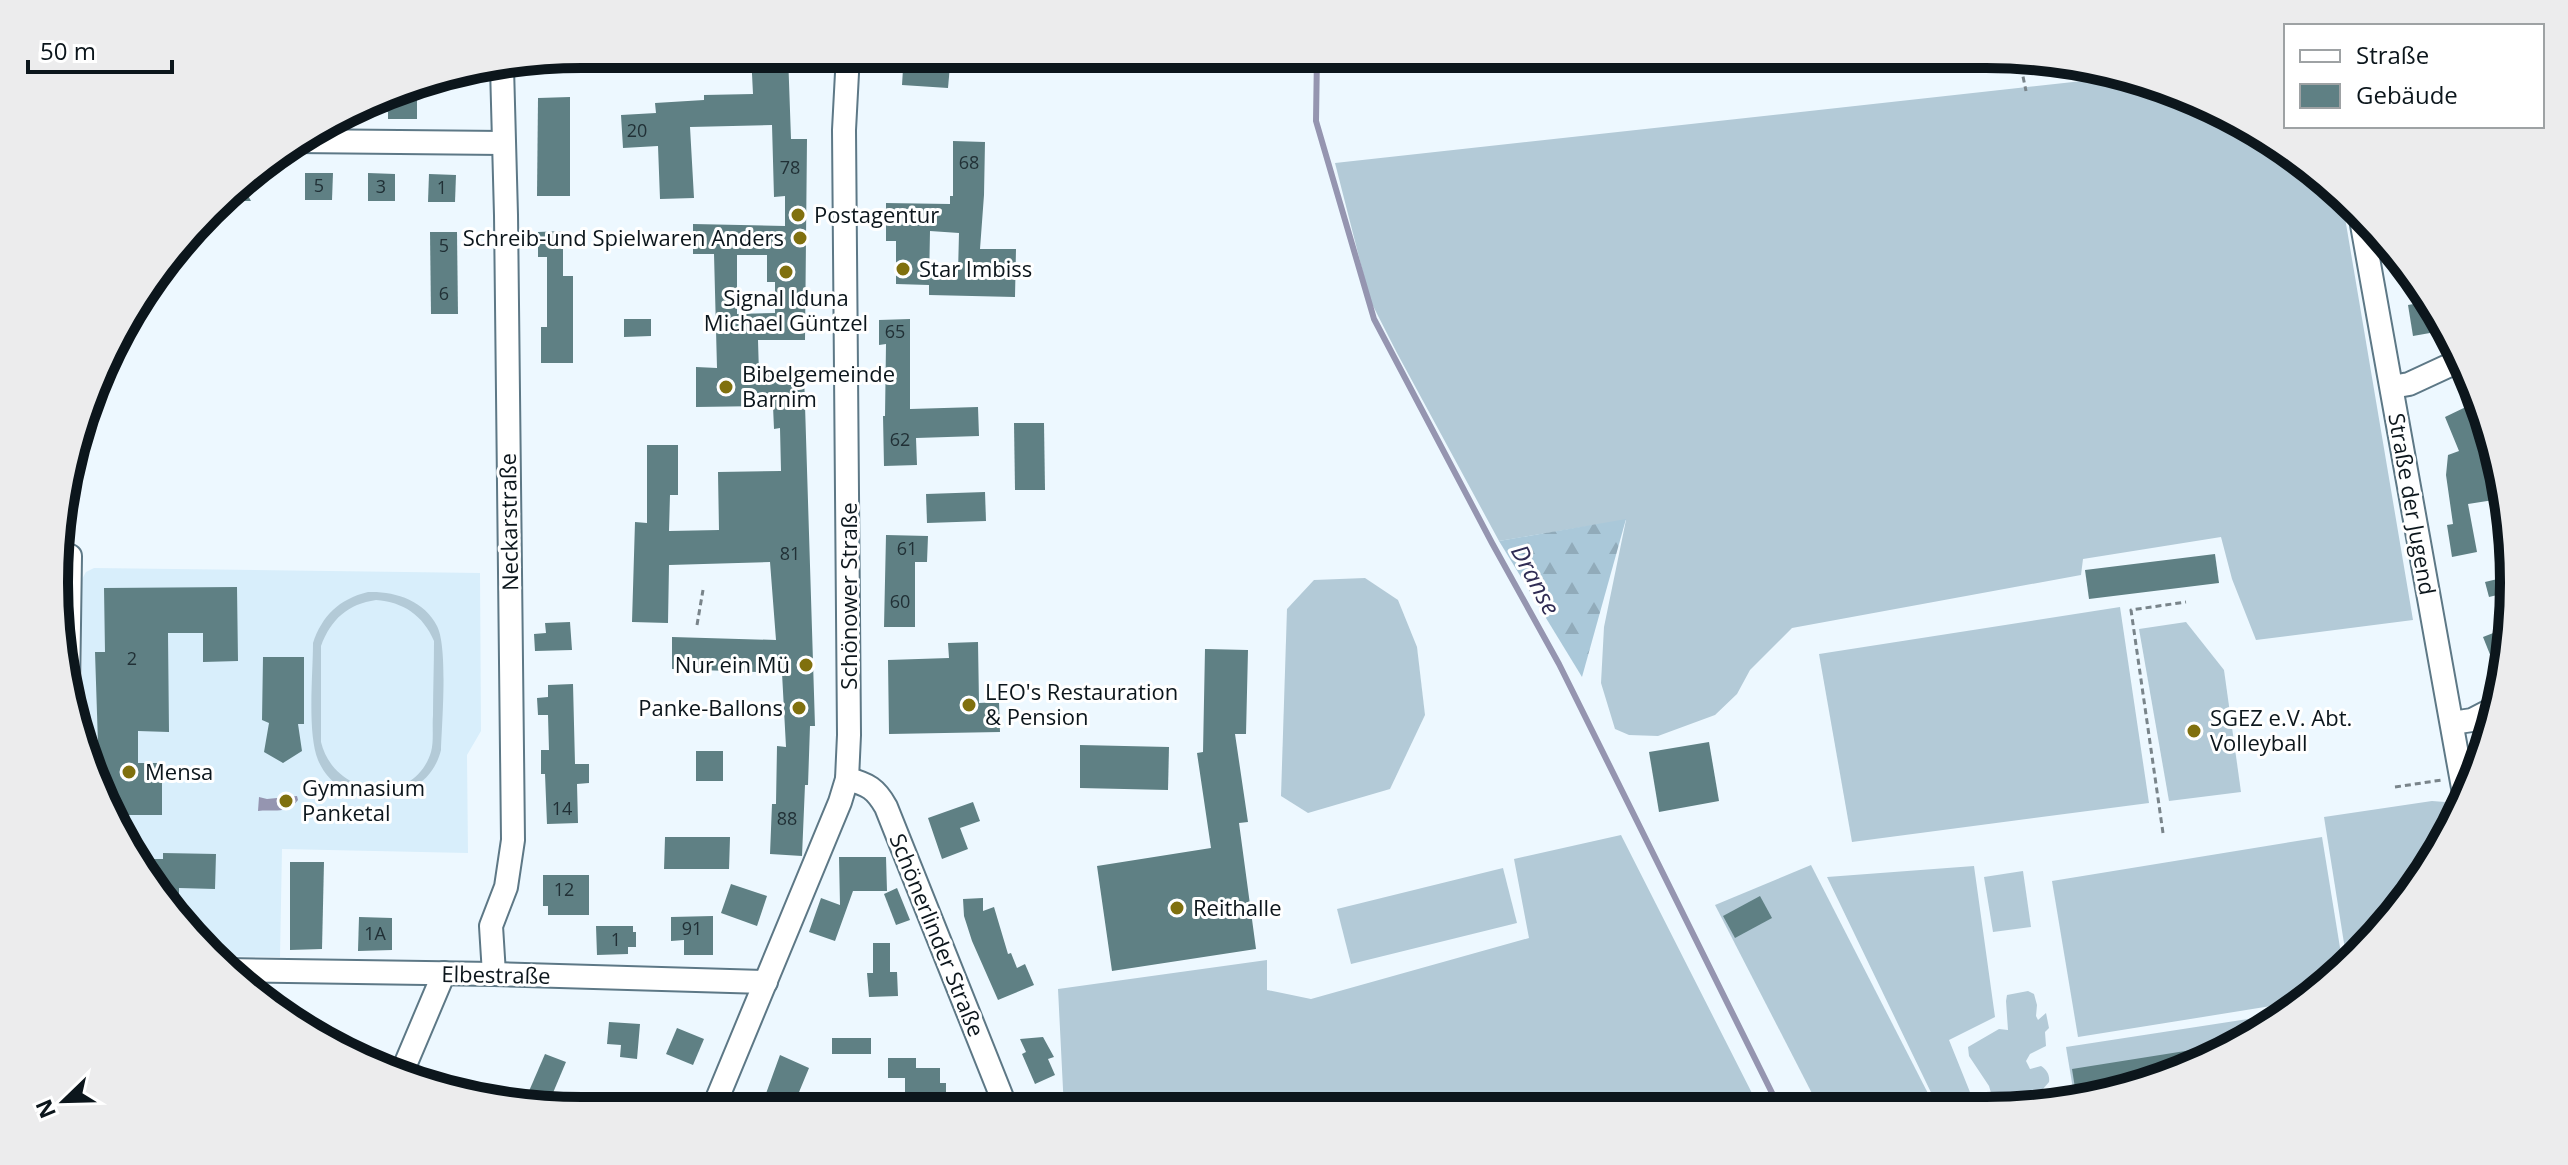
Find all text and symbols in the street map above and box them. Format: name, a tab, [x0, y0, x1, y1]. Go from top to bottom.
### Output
scale bar	[28, 24, 172, 74]
legend	[2284, 24, 2544, 128]
text: 50 m	[40, 34, 96, 67]
text: Straße	[2356, 38, 2429, 71]
text: Gebäude	[2356, 78, 2458, 111]
house number: 20	[627, 118, 647, 142]
house number: 68	[959, 150, 979, 174]
house number: 78	[780, 155, 800, 179]
house number: 5	[314, 173, 324, 197]
house number: 3	[376, 174, 386, 198]
house number: 1	[437, 175, 447, 199]
place label: Postagentur	[814, 199, 939, 229]
marker: Postagentur	[789, 206, 807, 224]
place label: Schreib-und Spielwaren Anders	[463, 222, 784, 252]
marker: Schreib-und Spielwaren Anders	[791, 229, 809, 247]
house number: 5	[439, 233, 449, 257]
place label: Star Imbiss	[919, 253, 1032, 283]
marker: Star Imbiss	[894, 260, 912, 278]
marker: Signal Iduna Michael Güntzel	[777, 263, 795, 281]
house number: 6	[439, 281, 449, 305]
place label: Signal Iduna Michael Güntzel	[704, 282, 868, 337]
house number: 65	[885, 319, 905, 343]
place label: Bibelgemeinde Barnim	[742, 358, 895, 413]
marker: Bibelgemeinde Barnim	[717, 378, 735, 396]
street label: Straße der Jugend	[2382, 411, 2444, 597]
house number: 62	[890, 427, 910, 451]
street label: Neckarstraße	[492, 453, 524, 591]
street label: Schönower Straße	[833, 502, 863, 690]
house number: 61	[897, 536, 917, 560]
water label: Dranse	[1504, 538, 1569, 620]
house number: 81	[780, 541, 800, 565]
house number: 60	[890, 589, 910, 613]
house number: 2	[127, 646, 137, 670]
place label: Nur ein Mü	[675, 649, 790, 679]
marker: Nur ein Mü	[797, 656, 815, 674]
place label: LEO's Restauration & Pension	[985, 676, 1178, 731]
place label: Panke-Ballons	[638, 692, 783, 722]
marker: LEO's Restauration & Pension	[960, 696, 978, 714]
marker: Panke-Ballons	[790, 699, 808, 717]
place label: SGEZ e.V. Abt. Volleyball	[2210, 702, 2352, 757]
marker: SGEZ e.V. Abt. Volleyball	[2185, 722, 2203, 740]
place label: Mensa	[145, 756, 213, 786]
marker: Mensa	[120, 763, 138, 781]
place label: Gymnasium Panketal	[302, 772, 425, 827]
marker: Gymnasium Panketal	[277, 792, 295, 810]
house number: 14	[552, 796, 572, 820]
house number: 88	[777, 806, 797, 830]
street label: Schönerlinder Straße	[883, 829, 992, 1041]
house number: 12	[554, 877, 574, 901]
place label: Reithalle	[1193, 892, 1282, 922]
marker: Reithalle	[1168, 899, 1186, 917]
house number: 91	[682, 916, 702, 940]
house number: 1A	[364, 921, 386, 945]
house number: 1	[611, 927, 621, 951]
street label: Elbestraße	[441, 958, 551, 990]
north arrow	[24, 1061, 104, 1141]
text: N	[27, 1095, 62, 1123]

